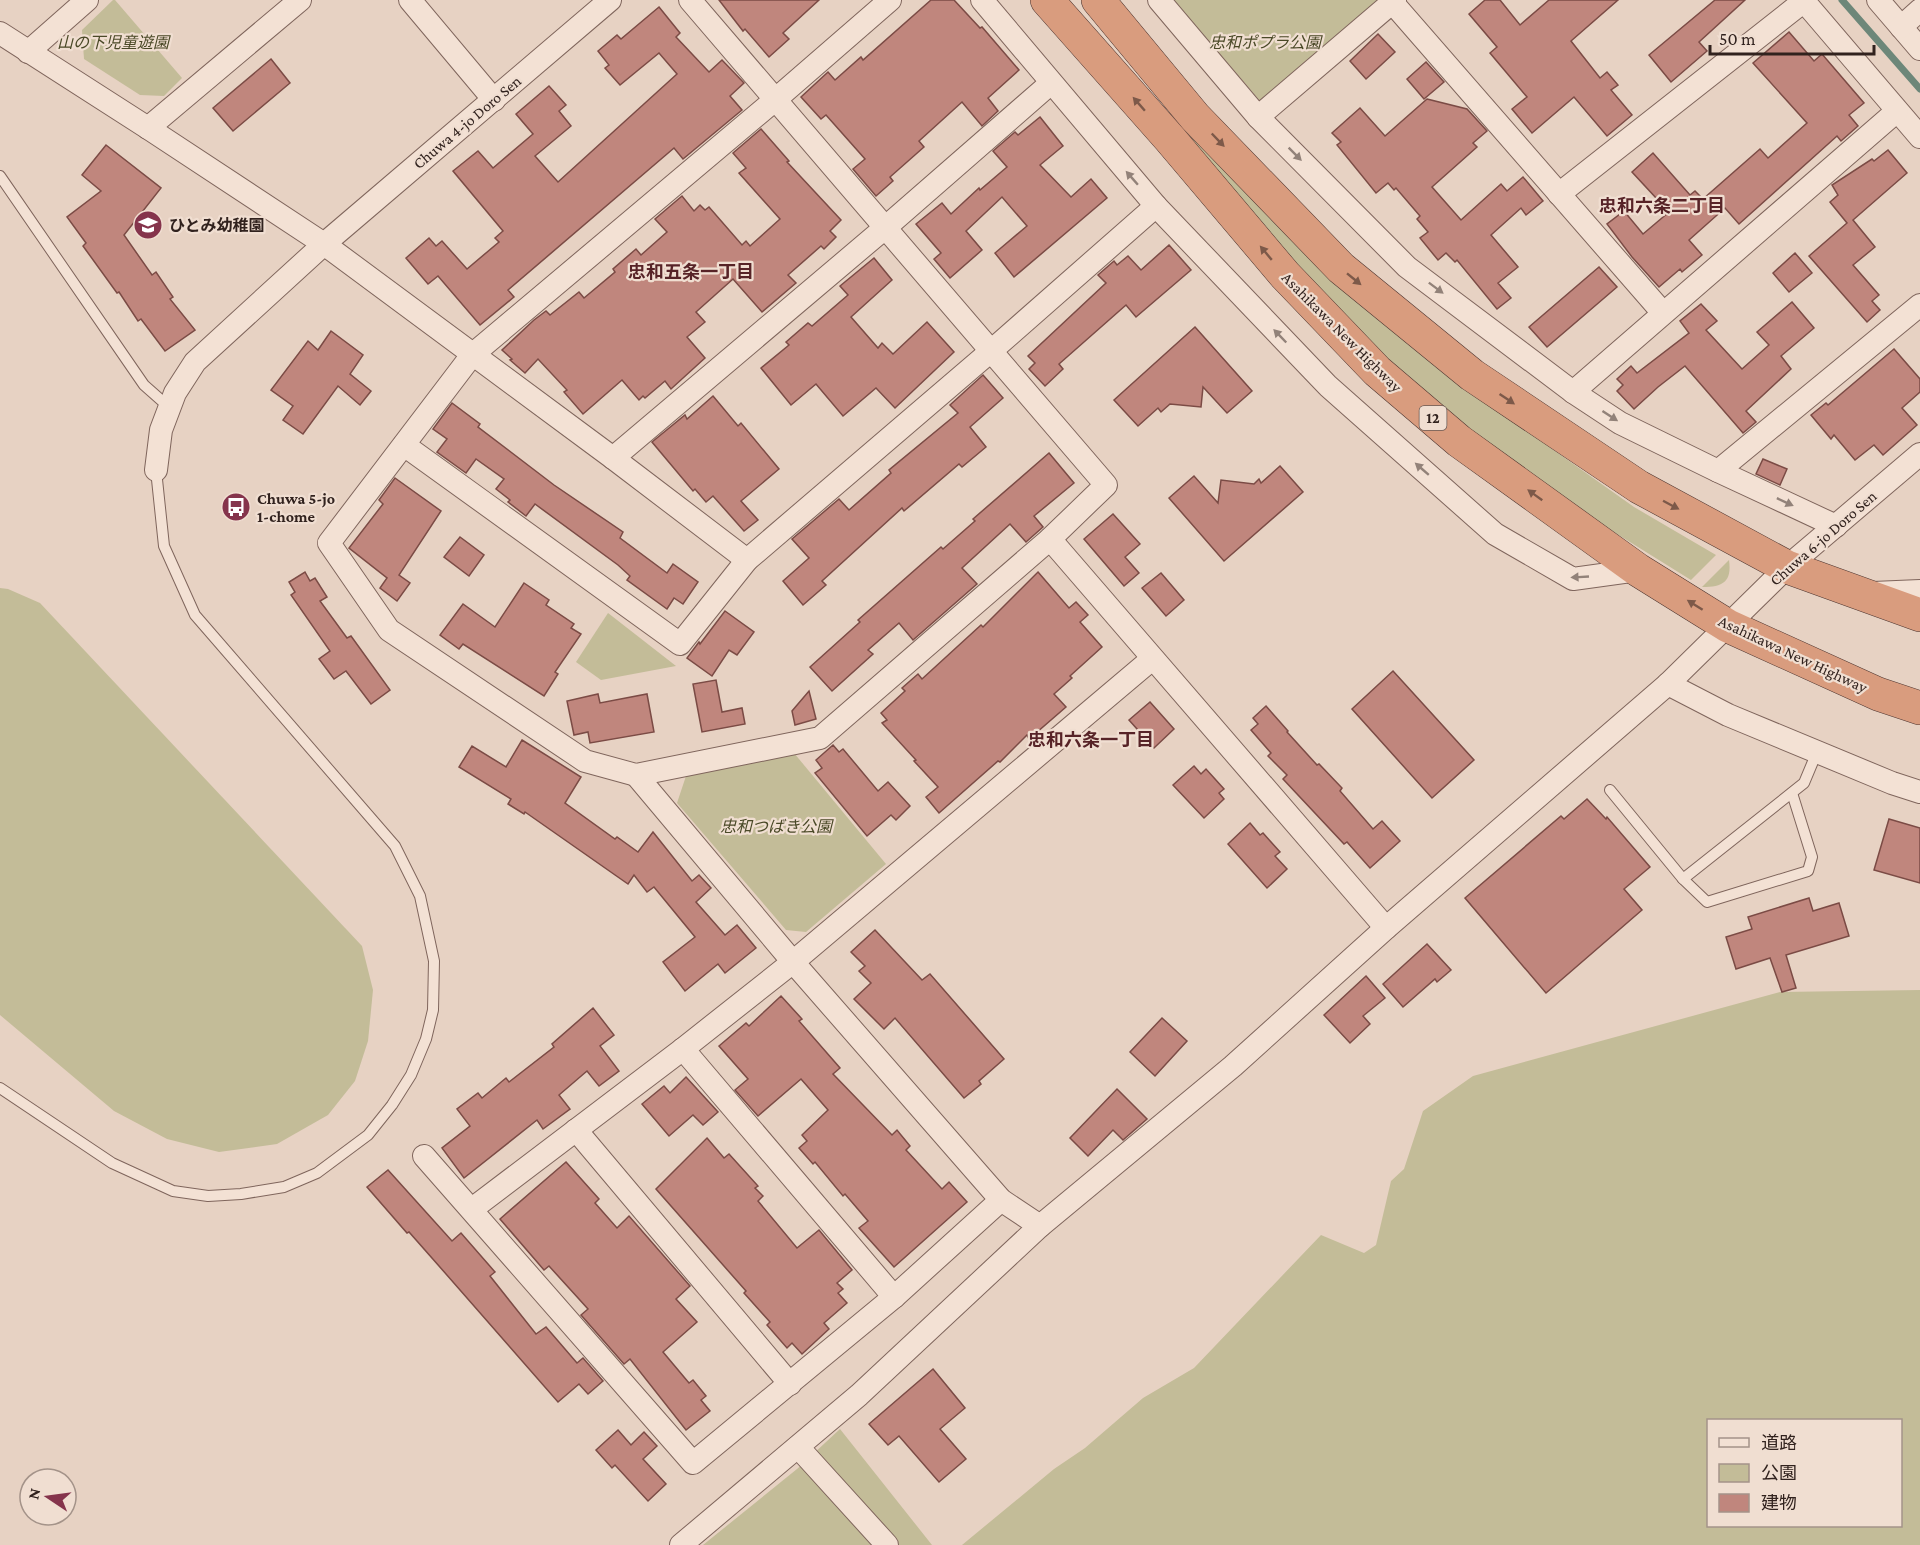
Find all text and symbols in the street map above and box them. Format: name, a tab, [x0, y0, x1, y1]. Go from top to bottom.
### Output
scale bar	[1710, 18, 1874, 56]
text: 50 m	[1719, 29, 1756, 49]
park label: 山の下児童遊園	[57, 34, 171, 51]
park label: 忠和ポプラ公園	[1209, 34, 1323, 51]
street label: Chuwa 4-jo Doro Sen	[410, 72, 525, 173]
one-way arrow	[1133, 96, 1146, 112]
one-way arrow	[1210, 132, 1224, 146]
one-way arrow	[1288, 146, 1302, 160]
one-way arrow	[1126, 171, 1139, 186]
district label: 忠和六条二丁目	[1599, 196, 1725, 216]
school or university icon: ひとみ幼稚園	[132, 209, 164, 241]
place label: ひとみ幼稚園	[169, 217, 265, 234]
one-way arrow	[1260, 246, 1273, 261]
district label: 忠和五条一丁目	[628, 262, 754, 282]
street label: Asahikawa New Highway	[1278, 269, 1406, 396]
one-way arrow	[1346, 272, 1361, 285]
one-way arrow	[1428, 282, 1444, 295]
one-way arrow	[1273, 329, 1287, 343]
one-way arrow	[1499, 394, 1516, 405]
road number: 12	[1420, 406, 1446, 430]
one-way arrow	[1602, 411, 1618, 422]
one-way arrow	[1415, 463, 1430, 476]
street label: Chuwa 6-jo Doro Sen	[1766, 487, 1881, 590]
one-way arrow	[1527, 489, 1543, 501]
place label: Chuwa 5-jo 1-chome	[257, 490, 335, 525]
bus stop icon: Chuwa 5-jo 1-chome	[220, 491, 252, 523]
one-way arrow	[1776, 498, 1793, 507]
one-way arrow	[1663, 500, 1680, 510]
one-way arrow	[1570, 573, 1589, 582]
one-way arrow	[1687, 600, 1703, 611]
street label: Asahikawa New Highway	[1716, 612, 1871, 697]
district label: 忠和六条一丁目	[1028, 730, 1154, 750]
park label: 忠和つばき公園	[720, 818, 834, 835]
legend	[1707, 1419, 1902, 1527]
text: 道路	[1761, 1433, 1797, 1453]
text: 公園	[1761, 1463, 1797, 1483]
north arrow	[18, 1467, 78, 1527]
text: N	[24, 1486, 43, 1501]
text: 建物	[1761, 1493, 1797, 1513]

